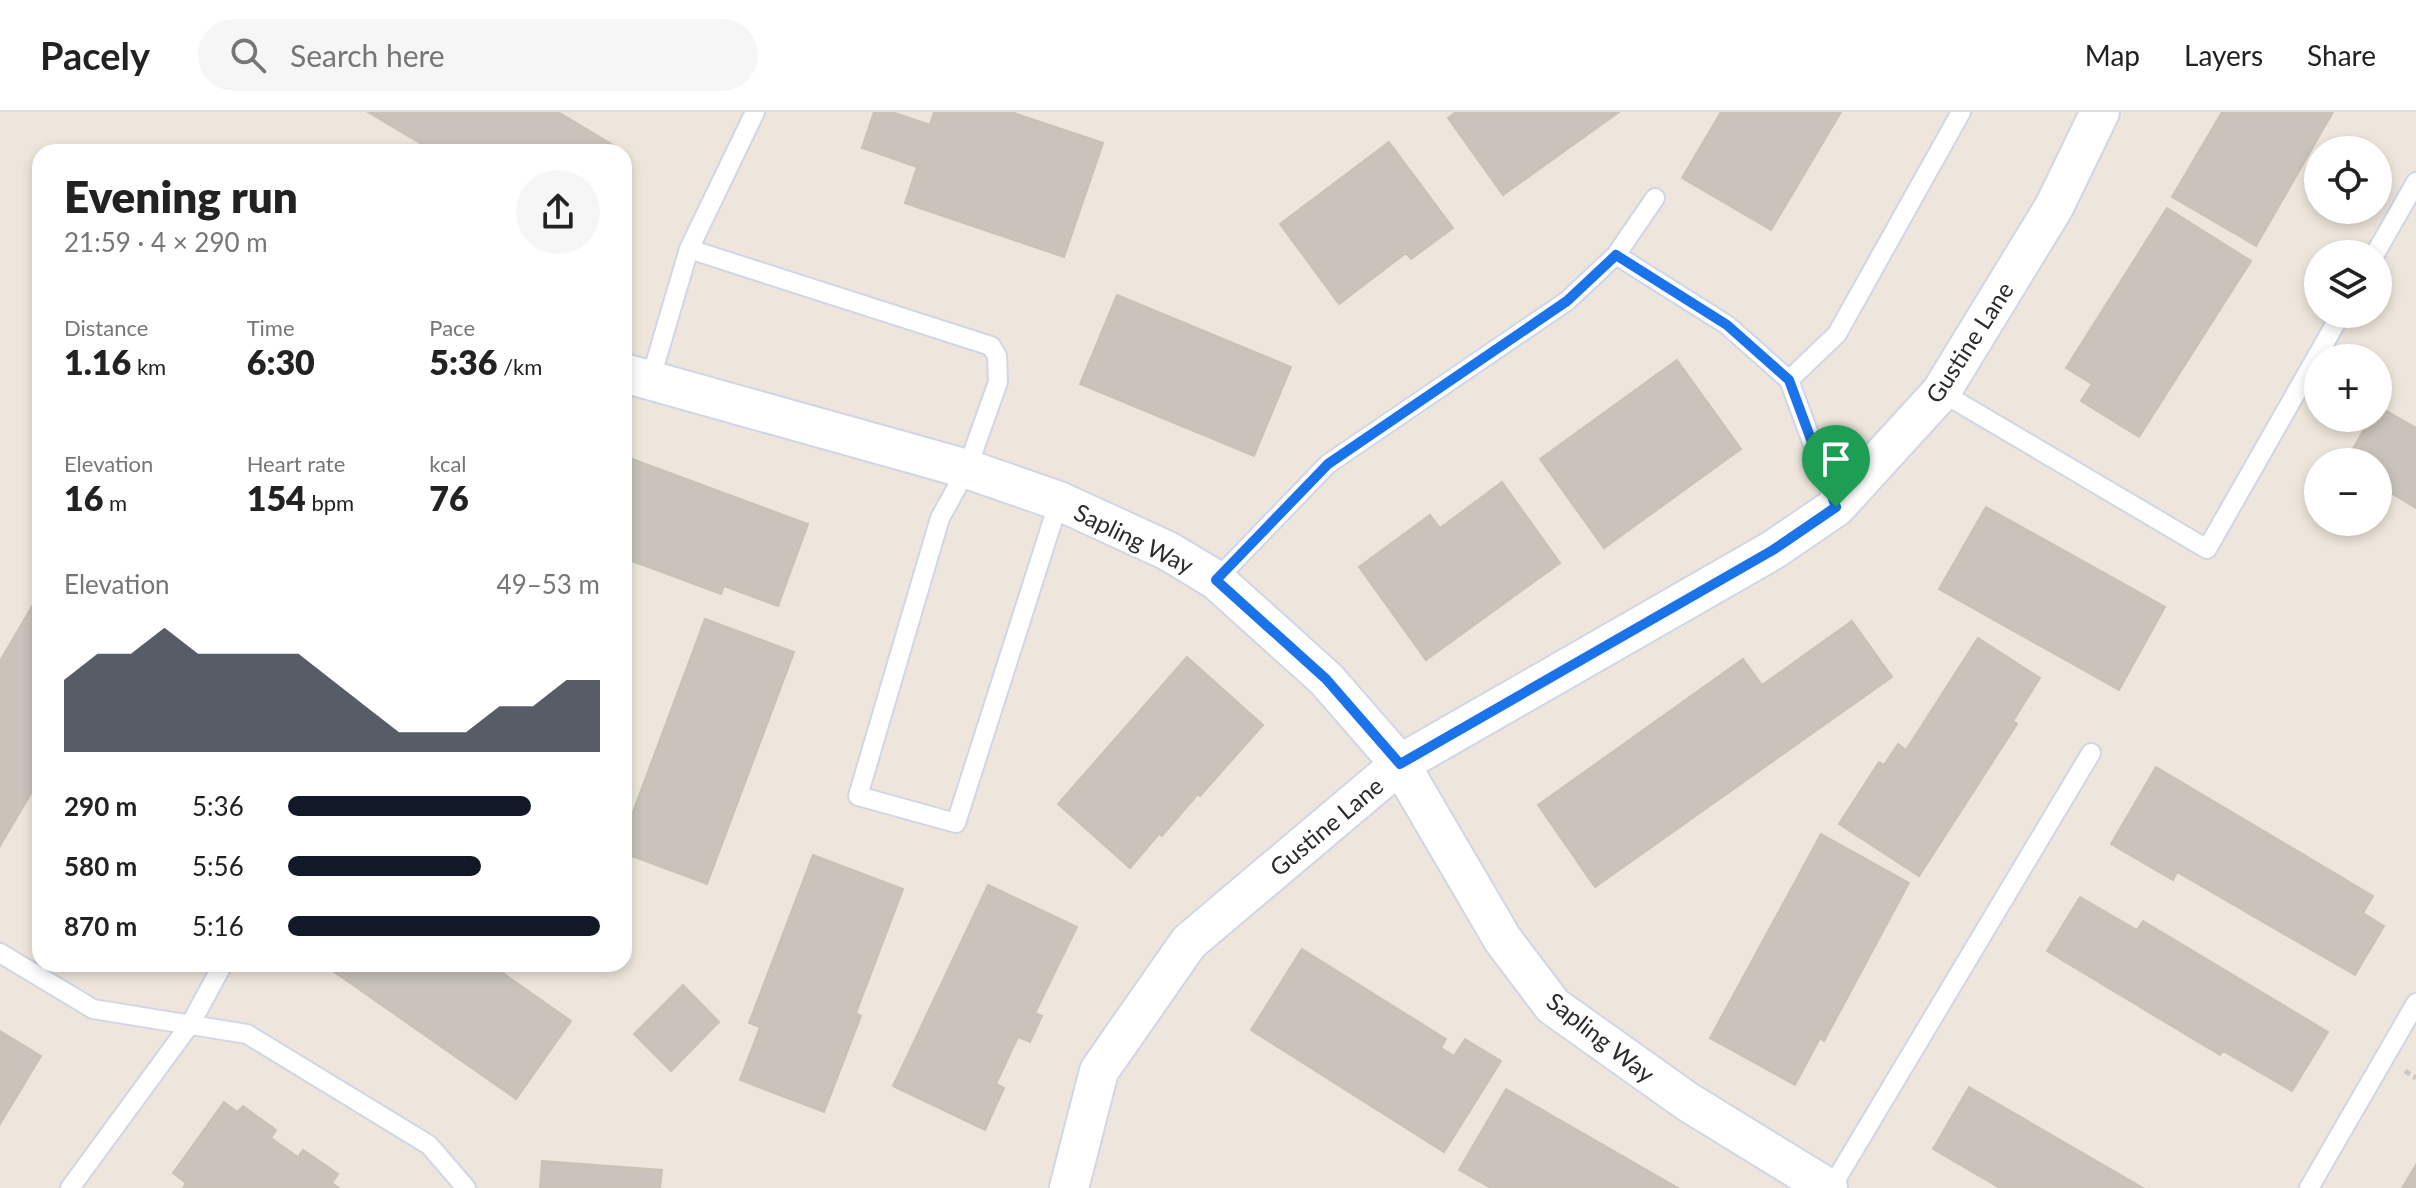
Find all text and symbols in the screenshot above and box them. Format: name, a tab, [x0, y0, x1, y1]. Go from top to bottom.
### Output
search box	[198, 19, 758, 91]
text: Pacely	[40, 32, 150, 78]
icon: search	[226, 33, 270, 77]
text: Search here	[290, 37, 445, 73]
text: Map	[2085, 38, 2140, 72]
text: Layers	[2184, 38, 2263, 72]
text: Share	[2307, 38, 2376, 72]
map controls	[2304, 136, 2392, 536]
button: locate	[2304, 136, 2392, 224]
text: Evening run	[64, 170, 298, 222]
button: share	[516, 170, 600, 254]
text: 21:59 · 4 × 290 m	[64, 226, 268, 258]
button: layers	[2304, 240, 2392, 328]
street label: Gustine Lane	[1919, 276, 2019, 408]
text: Distance	[64, 314, 148, 341]
text: Time	[247, 314, 295, 341]
text: Pace	[429, 314, 475, 341]
text: 1.16	[64, 341, 131, 382]
text: 6:30	[247, 341, 315, 382]
text: 5:36	[429, 341, 498, 382]
button: +	[2304, 344, 2392, 432]
text: km	[131, 353, 166, 380]
text: /km	[498, 353, 542, 380]
pin	[1802, 425, 1870, 507]
icon: arrive	[1814, 437, 1858, 481]
button: −	[2304, 448, 2392, 536]
text: Elevation	[64, 450, 153, 477]
text: Heart rate	[247, 450, 345, 477]
text: kcal	[429, 450, 467, 477]
text: 16	[64, 477, 103, 518]
text: 154	[247, 477, 306, 518]
text: 76	[429, 477, 469, 518]
text: m	[103, 489, 127, 516]
text: bpm	[306, 489, 354, 516]
street label: Sapling Way	[1070, 497, 1199, 580]
text: Elevation	[64, 568, 170, 600]
text: 49–53 m	[497, 568, 600, 600]
street label: Gustine Lane	[1264, 770, 1388, 882]
text: 290 m	[64, 790, 137, 822]
text: 5:36	[192, 790, 244, 822]
text: 580 m	[64, 850, 137, 882]
text: 5:56	[192, 850, 244, 882]
text: 870 m	[64, 910, 137, 942]
text: 5:16	[192, 910, 244, 942]
street label: Sapling Way	[1541, 986, 1661, 1088]

